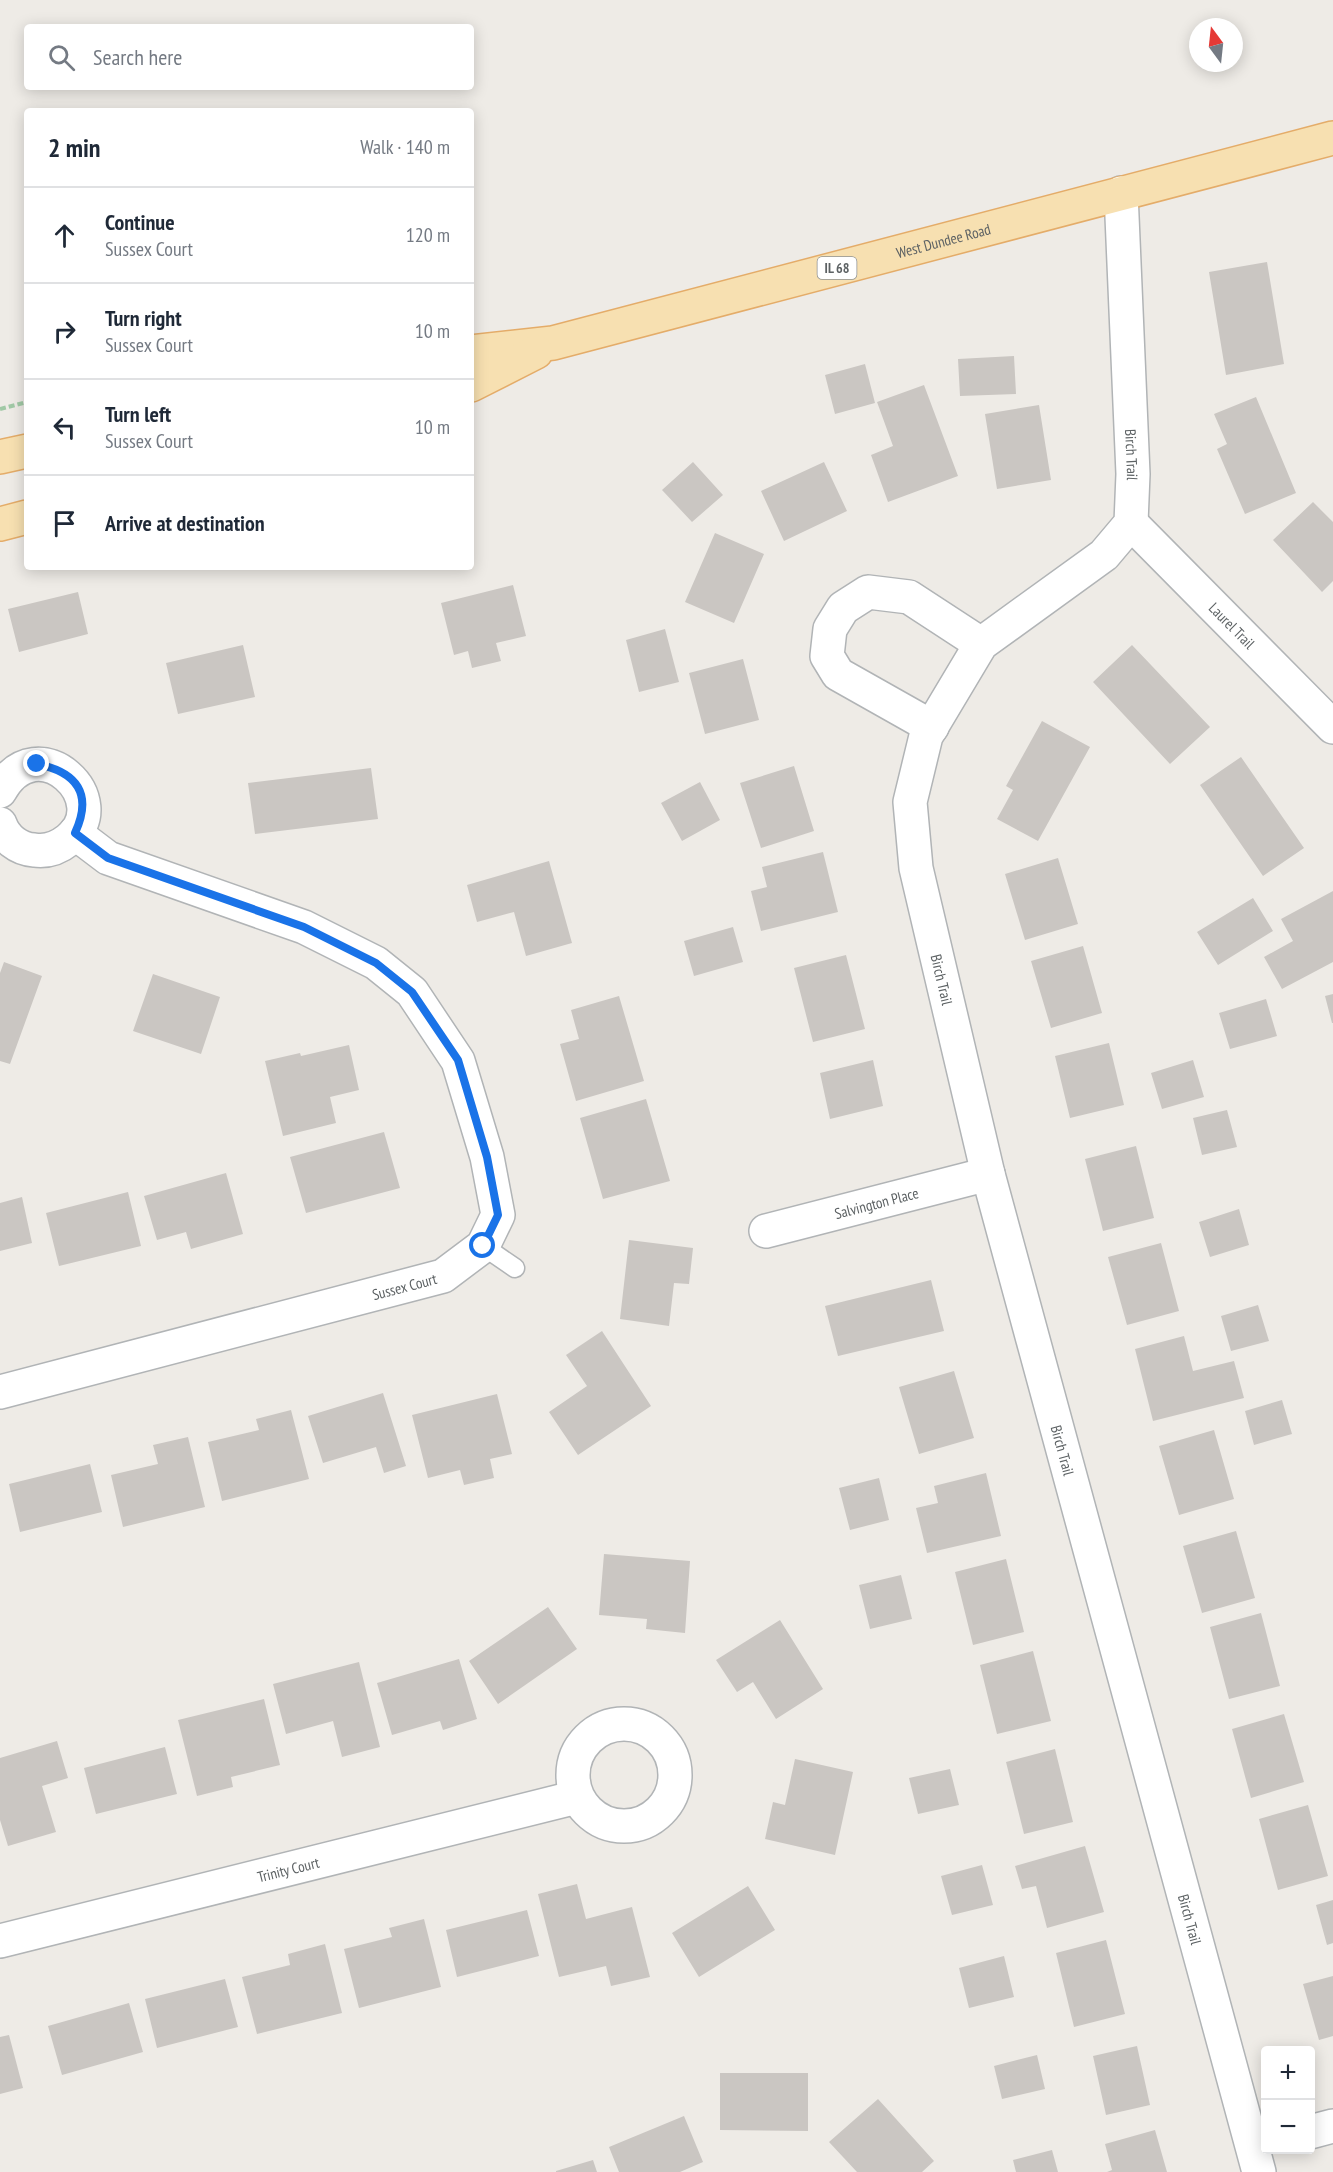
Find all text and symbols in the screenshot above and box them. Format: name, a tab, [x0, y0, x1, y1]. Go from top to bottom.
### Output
north arrow	[1189, 18, 1243, 72]
search box	[24, 24, 474, 90]
icon: search	[45, 41, 78, 74]
text: Search here	[93, 43, 182, 71]
text: 2 min	[48, 131, 101, 164]
text: Walk · 140 m	[360, 134, 450, 160]
text: Continue	[105, 208, 175, 236]
icon: ahead	[48, 219, 81, 252]
street label: West Dundee Road	[894, 219, 992, 262]
text: 120 m	[406, 222, 450, 248]
text: Sussex Court	[105, 236, 193, 262]
road number: IL 68	[818, 257, 856, 279]
text: Turn right	[105, 304, 182, 332]
icon: right	[48, 315, 81, 348]
text: 10 m	[415, 318, 450, 344]
text: Sussex Court	[105, 332, 193, 358]
text: Turn left	[105, 400, 171, 428]
icon: left	[48, 411, 81, 444]
text: 10 m	[415, 414, 450, 440]
text: Sussex Court	[105, 428, 193, 454]
street label: Birch Trail	[1122, 429, 1143, 481]
icon: arrive	[48, 507, 81, 540]
text: Arrive at destination	[105, 509, 265, 537]
street label: Laurel Trail	[1205, 598, 1260, 653]
route end	[23, 750, 49, 776]
street label: Birch Trail	[927, 952, 958, 1007]
street label: Salvington Place	[832, 1183, 920, 1223]
route start	[469, 1232, 495, 1258]
street label: Sussex Court	[370, 1269, 439, 1304]
street label: Birch Trail	[1047, 1423, 1079, 1478]
street label: Trinity Court	[255, 1852, 321, 1886]
street label: Birch Trail	[1174, 1892, 1206, 1947]
map controls	[1261, 2046, 1315, 2154]
button: +	[1261, 2046, 1315, 2100]
button: −	[1261, 2100, 1315, 2154]

